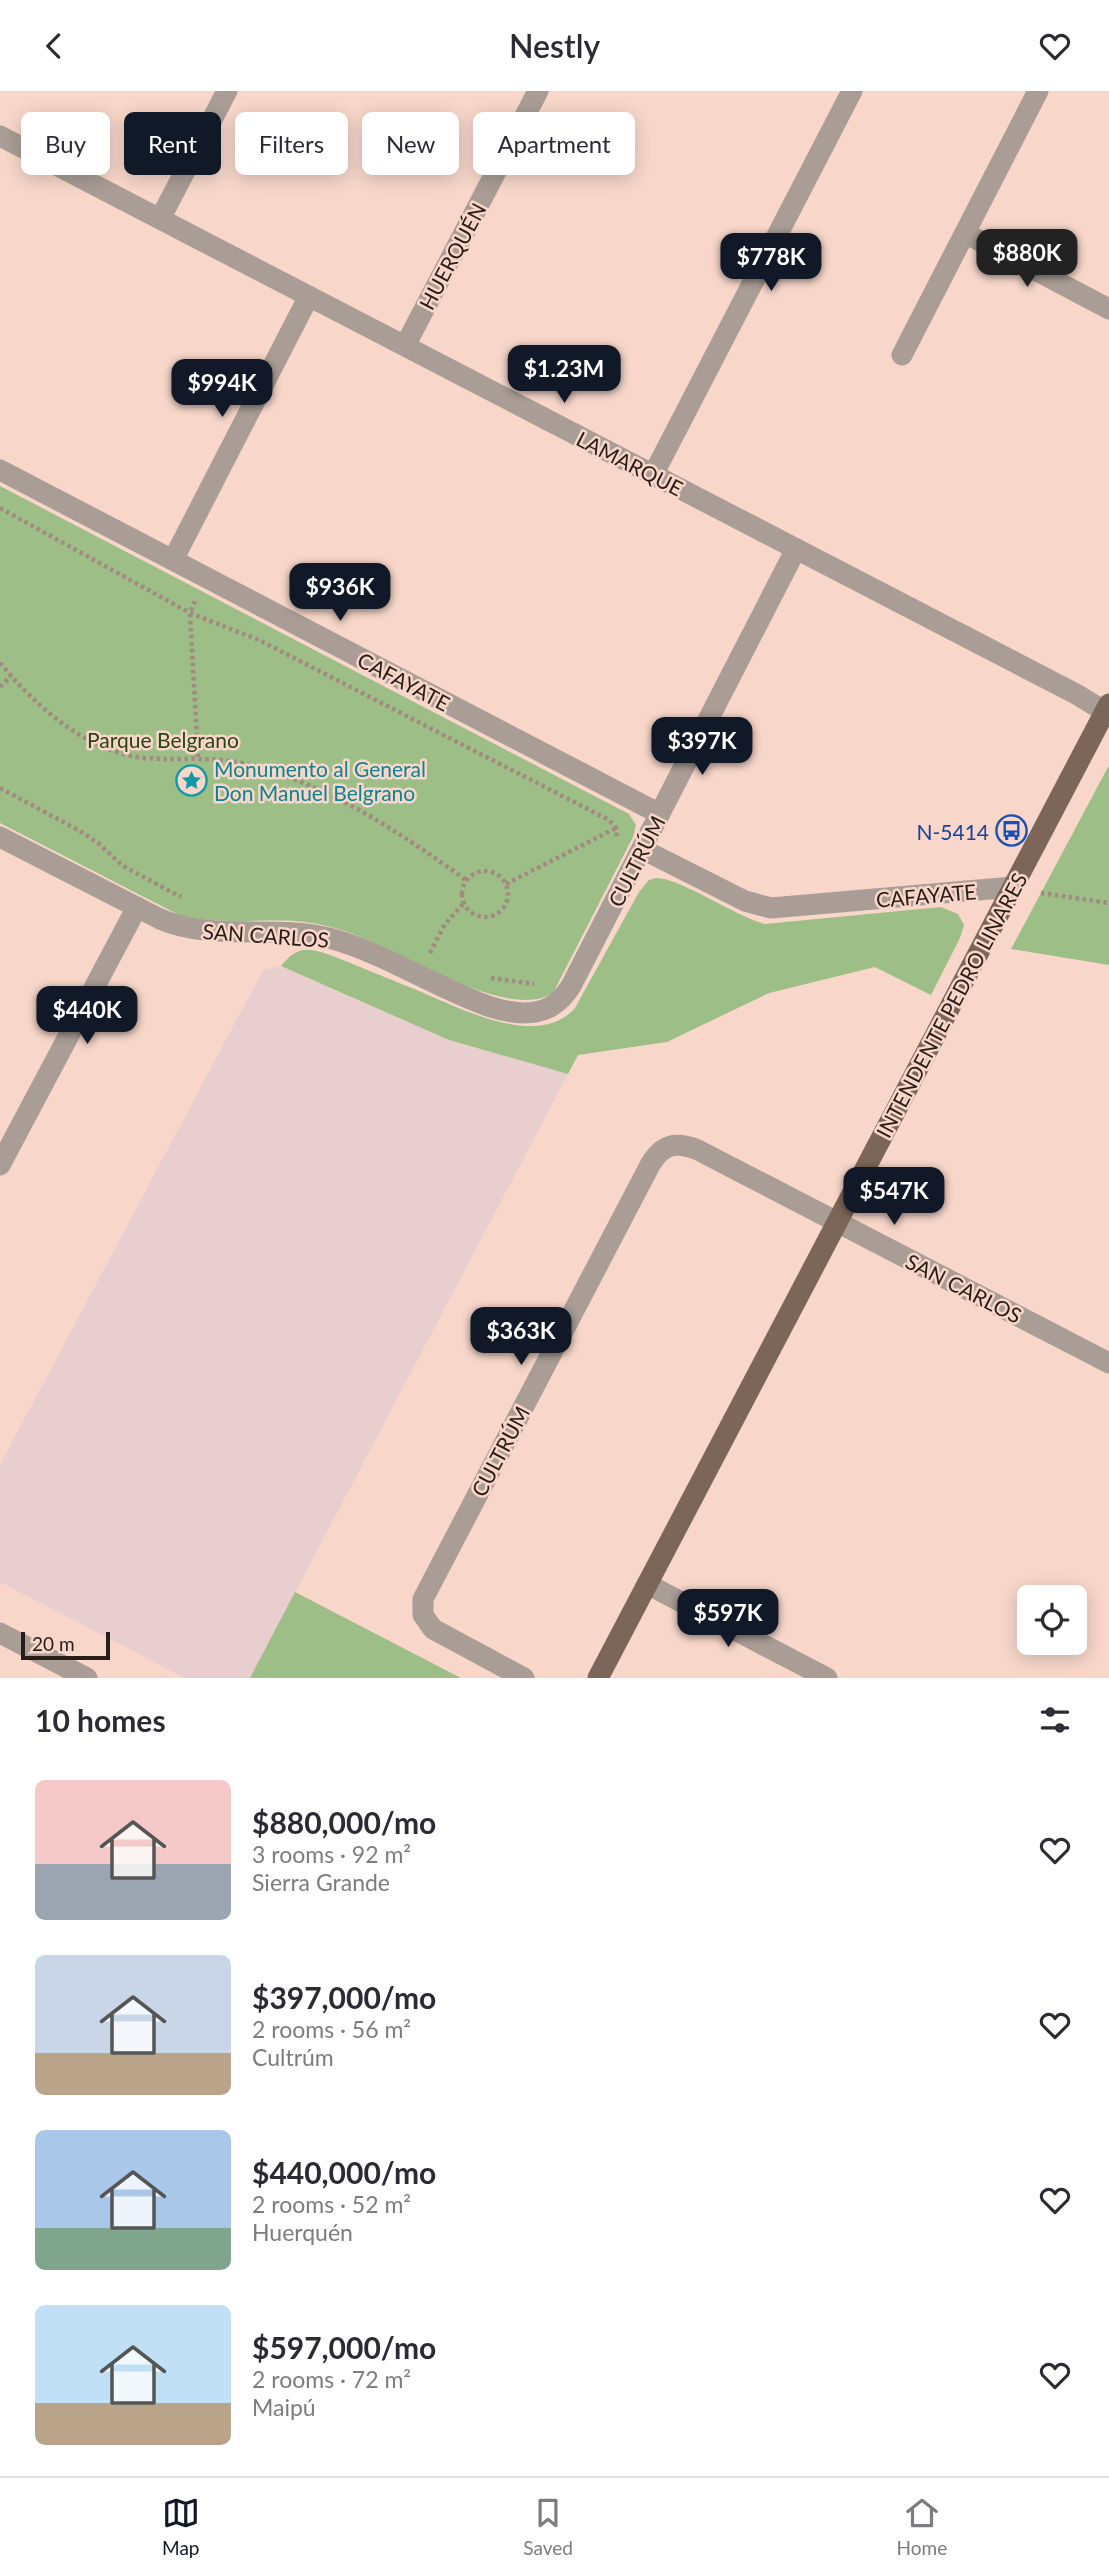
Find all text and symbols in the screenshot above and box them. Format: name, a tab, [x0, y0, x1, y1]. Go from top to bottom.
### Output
text: Nestly	[509, 26, 600, 65]
icon: back	[35, 27, 73, 65]
icon: heart	[1036, 27, 1074, 65]
chip: Buy	[21, 112, 110, 175]
chip: Rent	[124, 112, 221, 175]
chip: Filters	[235, 112, 348, 175]
chip: New	[362, 112, 459, 175]
chip: Apartment	[473, 112, 635, 175]
street label: HUERQUÉN	[413, 198, 491, 314]
pin: $880K	[978, 229, 1076, 289]
pin: $778K	[722, 233, 820, 293]
text: $880K	[992, 238, 1062, 266]
text: $778K	[736, 242, 806, 270]
pin: $1.23M	[507, 345, 621, 405]
text: $1.23M	[524, 354, 604, 382]
pin: $994K	[173, 359, 271, 419]
text: $994K	[187, 368, 257, 396]
street label: LAMARQUE	[573, 426, 687, 500]
pin: $936K	[291, 563, 389, 623]
text: $936K	[305, 572, 375, 600]
street label: CAFAYATE	[354, 646, 454, 716]
pin: $397K	[653, 717, 751, 777]
text: $397K	[667, 726, 737, 754]
park label: Parque Belgrano	[87, 727, 239, 752]
place label: Monumento al General Don Manuel Belgrano	[214, 756, 426, 805]
place icon: Monumento al General Don Manuel Belgrano	[174, 763, 208, 797]
street label: CULTRÚM	[602, 811, 670, 911]
bus stop icon: N-5414	[995, 814, 1029, 848]
place label: N-5414	[916, 819, 989, 844]
street label: INTENDENTE PEDRO LINARES	[870, 868, 1032, 1142]
street label: CAFAYATE	[875, 878, 977, 912]
street label: SAN CARLOS	[202, 918, 330, 952]
pin: $440K	[38, 986, 136, 1046]
text: $440K	[52, 995, 122, 1023]
pin: $547K	[845, 1167, 943, 1227]
text: $547K	[859, 1176, 929, 1204]
street label: SAN CARLOS	[902, 1248, 1026, 1328]
pin: $363K	[472, 1307, 570, 1367]
text: $363K	[486, 1316, 556, 1344]
street label: CULTRÚM	[466, 1402, 534, 1500]
map controls	[1017, 1585, 1087, 1655]
button: locate	[1017, 1585, 1087, 1655]
pin: $597K	[679, 1589, 777, 1649]
text: $597K	[693, 1598, 763, 1626]
scale bar	[21, 1629, 110, 1661]
text: 20 m	[32, 1632, 75, 1655]
icon: filters	[1036, 1701, 1074, 1739]
text: 10 homes	[35, 1702, 166, 1738]
text: $880,000/mo	[252, 1804, 436, 1840]
icon: home	[91, 1808, 175, 1892]
icon: heart	[1036, 1831, 1074, 1869]
text: 3 rooms · 92 m²	[252, 1840, 411, 1868]
text: Sierra Grande	[252, 1868, 390, 1896]
text: $397,000/mo	[252, 1979, 436, 2015]
icon: home	[91, 1983, 175, 2067]
icon: heart	[1036, 2006, 1074, 2044]
text: 2 rooms · 56 m²	[252, 2015, 411, 2043]
text: Cultrúm	[252, 2043, 334, 2071]
text: $440,000/mo	[252, 2154, 436, 2190]
icon: home	[91, 2158, 175, 2242]
icon: heart	[1036, 2181, 1074, 2219]
text: 2 rooms · 52 m²	[252, 2190, 411, 2218]
text: Huerquén	[252, 2218, 353, 2246]
text: $597,000/mo	[252, 2329, 436, 2365]
icon: home	[91, 2333, 175, 2417]
icon: heart	[1036, 2356, 1074, 2394]
text: 2 rooms · 72 m²	[252, 2365, 411, 2393]
text: Maipú	[252, 2393, 316, 2421]
tab: Map	[162, 2494, 200, 2559]
tab: Saved	[523, 2494, 573, 2559]
tab: Home	[897, 2494, 947, 2559]

